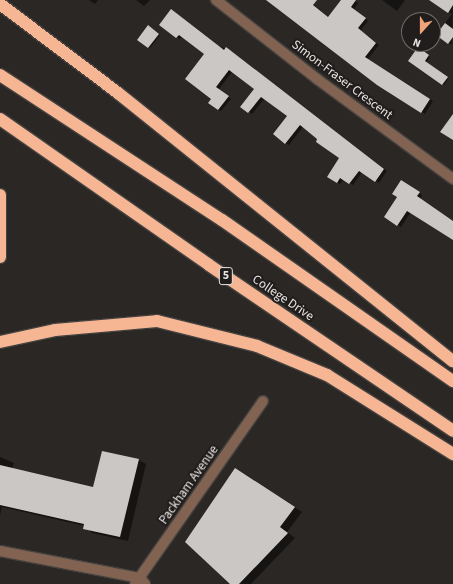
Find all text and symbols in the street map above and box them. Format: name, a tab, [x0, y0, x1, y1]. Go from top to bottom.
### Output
north arrow	[401, 12, 441, 52]
text: N	[411, 34, 423, 51]
street label: Simon-Fraser Crescent	[288, 37, 396, 123]
road number: 5	[218, 266, 234, 286]
street label: College Drive	[249, 272, 317, 324]
street label: Packham Avenue	[156, 443, 222, 527]

